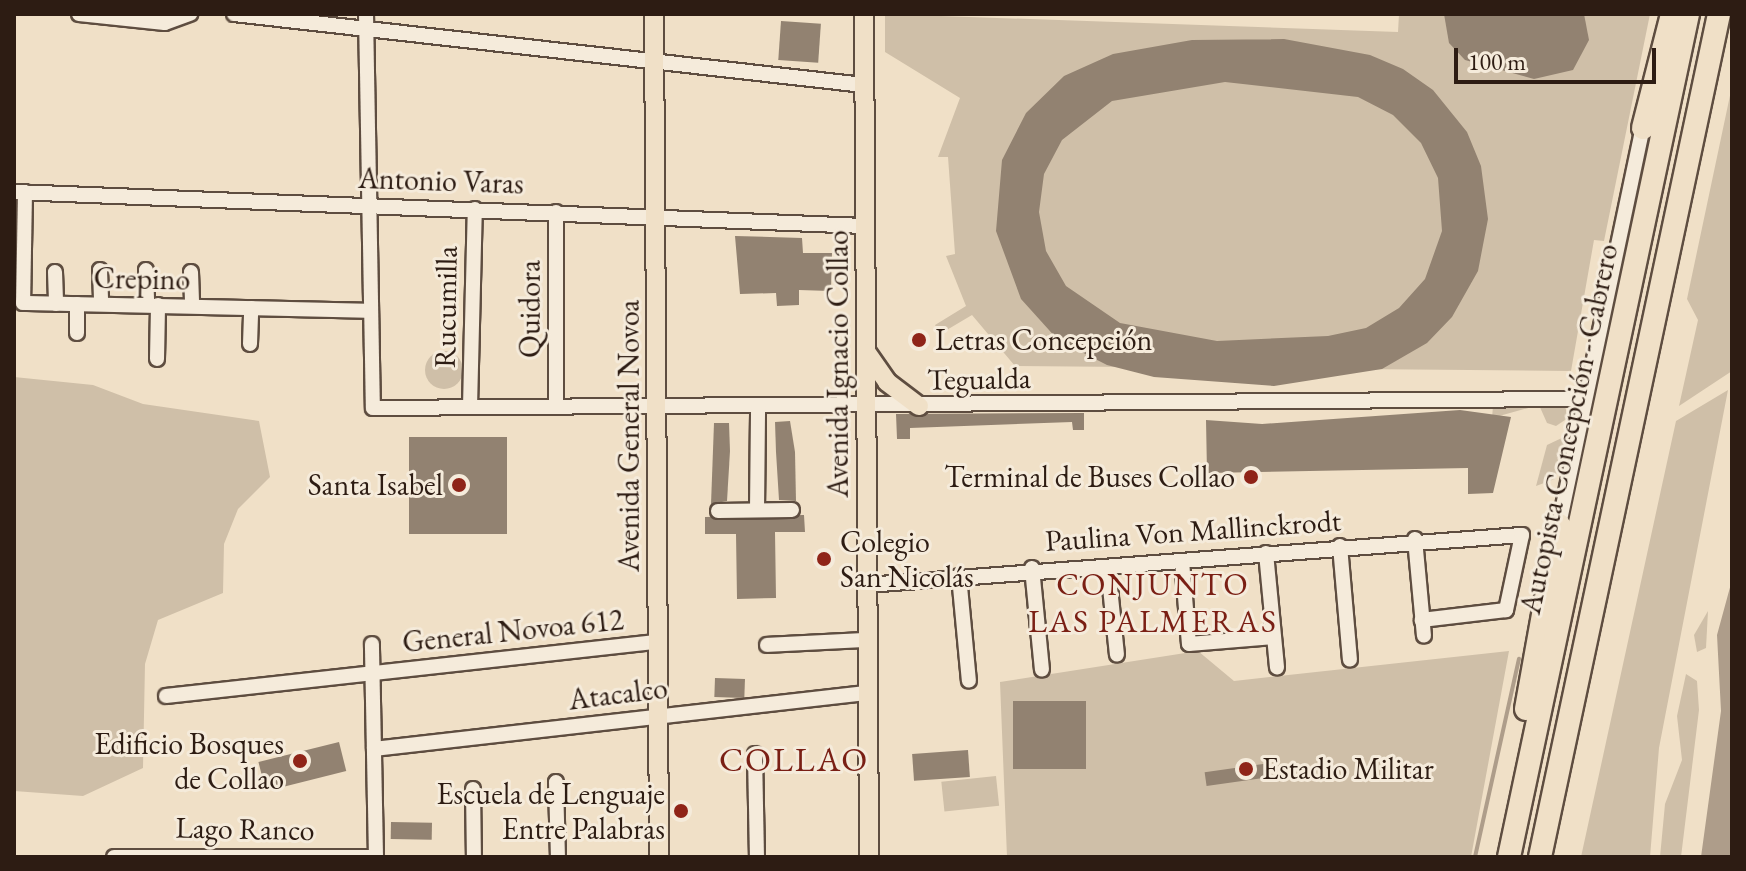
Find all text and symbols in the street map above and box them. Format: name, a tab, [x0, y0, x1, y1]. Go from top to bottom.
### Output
scale bar	[1458, 32, 1660, 82]
text: 100 m	[1468, 46, 1526, 77]
street label: Antonio Varas	[358, 160, 524, 202]
street label: Avenida Ignacio Collao	[820, 230, 856, 498]
street label: Autopista Concepción - Cabrero	[1512, 241, 1626, 617]
street label: Rucumilla	[427, 246, 465, 368]
street label: Crepino	[93, 260, 191, 298]
street label: Quidora	[512, 260, 548, 358]
street label: Avenida General Novoa	[611, 300, 647, 572]
place label: Letras Concepción	[935, 322, 1152, 358]
marker: Letras Concepción	[910, 331, 928, 349]
street label: Tegualda	[927, 360, 1031, 398]
place label: Terminal de Buses Collao	[944, 459, 1235, 495]
place label: Santa Isabel	[308, 467, 443, 503]
marker: Terminal de Buses Collao	[1242, 468, 1260, 486]
marker: Santa Isabel	[450, 476, 468, 494]
street label: Paulina Von Mallinckrodt	[1044, 503, 1342, 559]
place label: Colegio San Nicolás	[840, 524, 974, 594]
marker: Colegio San Nicolás	[815, 550, 833, 568]
district label: CONJUNTO LAS PALMERAS	[1028, 566, 1278, 641]
street label: General Novoa 612	[401, 601, 625, 661]
street label: Atacalco	[566, 670, 670, 718]
place label: Edificio Bosques de Collao	[94, 726, 284, 796]
district label: COLLAO	[719, 740, 869, 780]
place label: Estadio Militar	[1262, 751, 1434, 787]
marker: Edificio Bosques de Collao	[291, 752, 309, 770]
marker: Estadio Militar	[1237, 760, 1255, 778]
place label: Escuela de Lenguaje Entre Palabras	[437, 776, 665, 846]
marker: Escuela de Lenguaje Entre Palabras	[672, 802, 690, 820]
street label: Lago Ranco	[175, 810, 315, 848]

